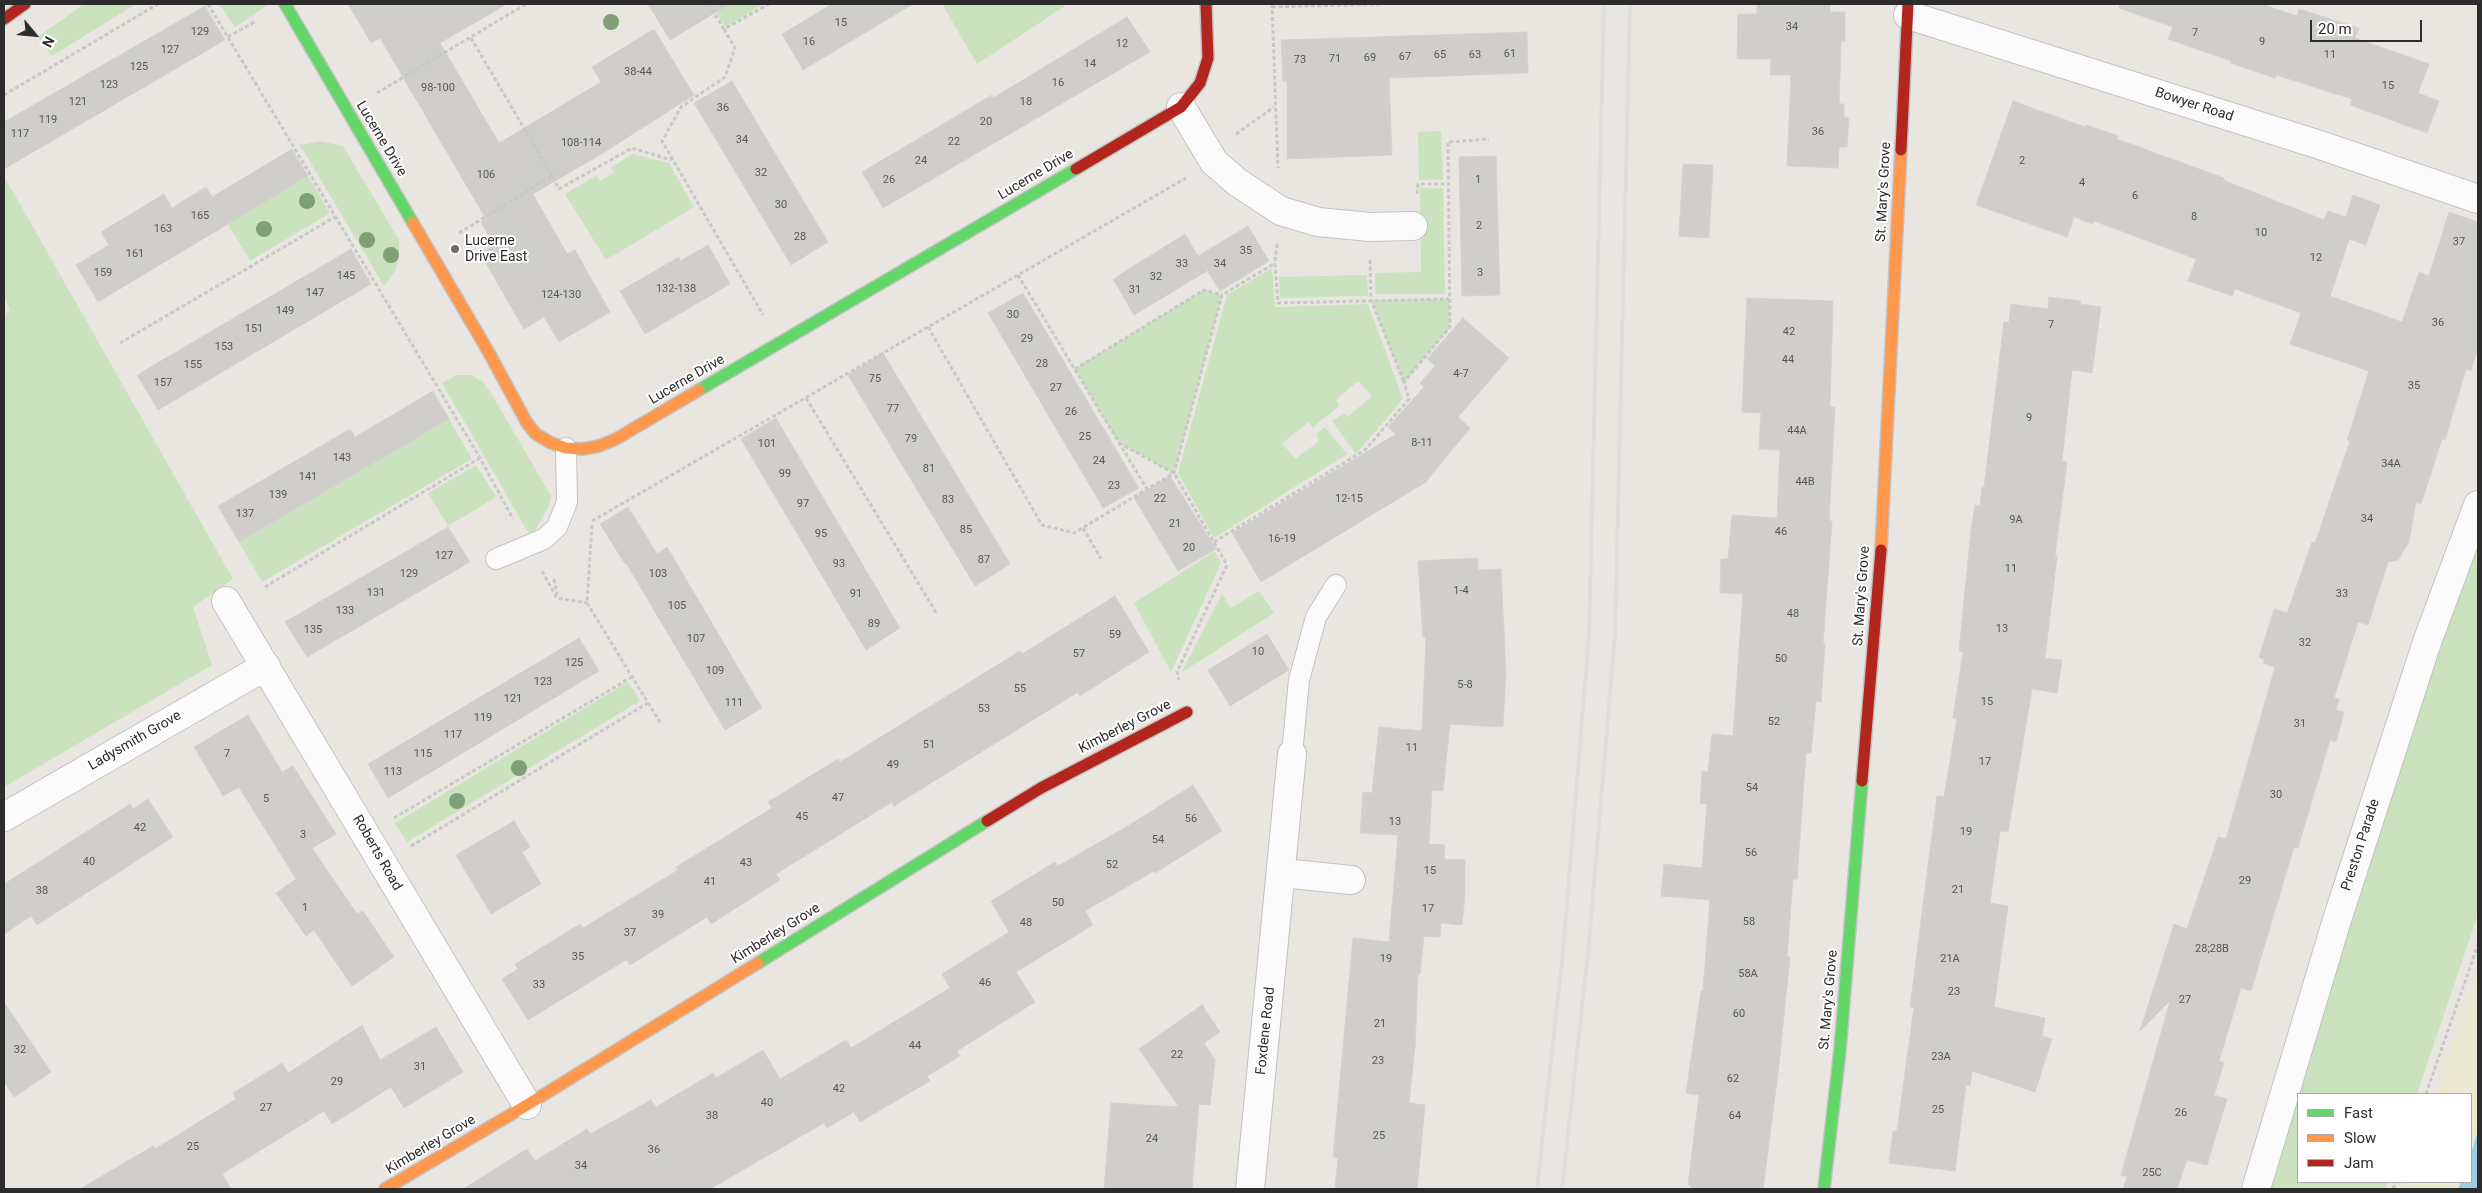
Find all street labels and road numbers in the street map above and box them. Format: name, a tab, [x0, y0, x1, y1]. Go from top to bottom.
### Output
street label: Bowyer Road	[2153, 84, 2235, 126]
street label: Lucerne Drive	[352, 98, 410, 180]
street label: St. Mary's Grove	[1873, 142, 1895, 242]
street label: Lucerne Drive	[995, 146, 1077, 204]
street label: Lucerne Drive	[646, 352, 728, 408]
street label: St. Mary's Grove	[1850, 545, 1874, 647]
street label: Kimberley Grove	[1076, 696, 1174, 758]
street label: Ladysmith Grove	[86, 708, 184, 774]
street label: Preston Parade	[2338, 797, 2384, 893]
street label: Roberts Road	[349, 812, 405, 894]
street label: Kimberley Grove	[729, 900, 823, 968]
street label: St. Mary's Grove	[1816, 949, 1842, 1051]
street label: Foxdene Road	[1253, 986, 1279, 1076]
street label: Kimberley Grove	[383, 1112, 479, 1178]

